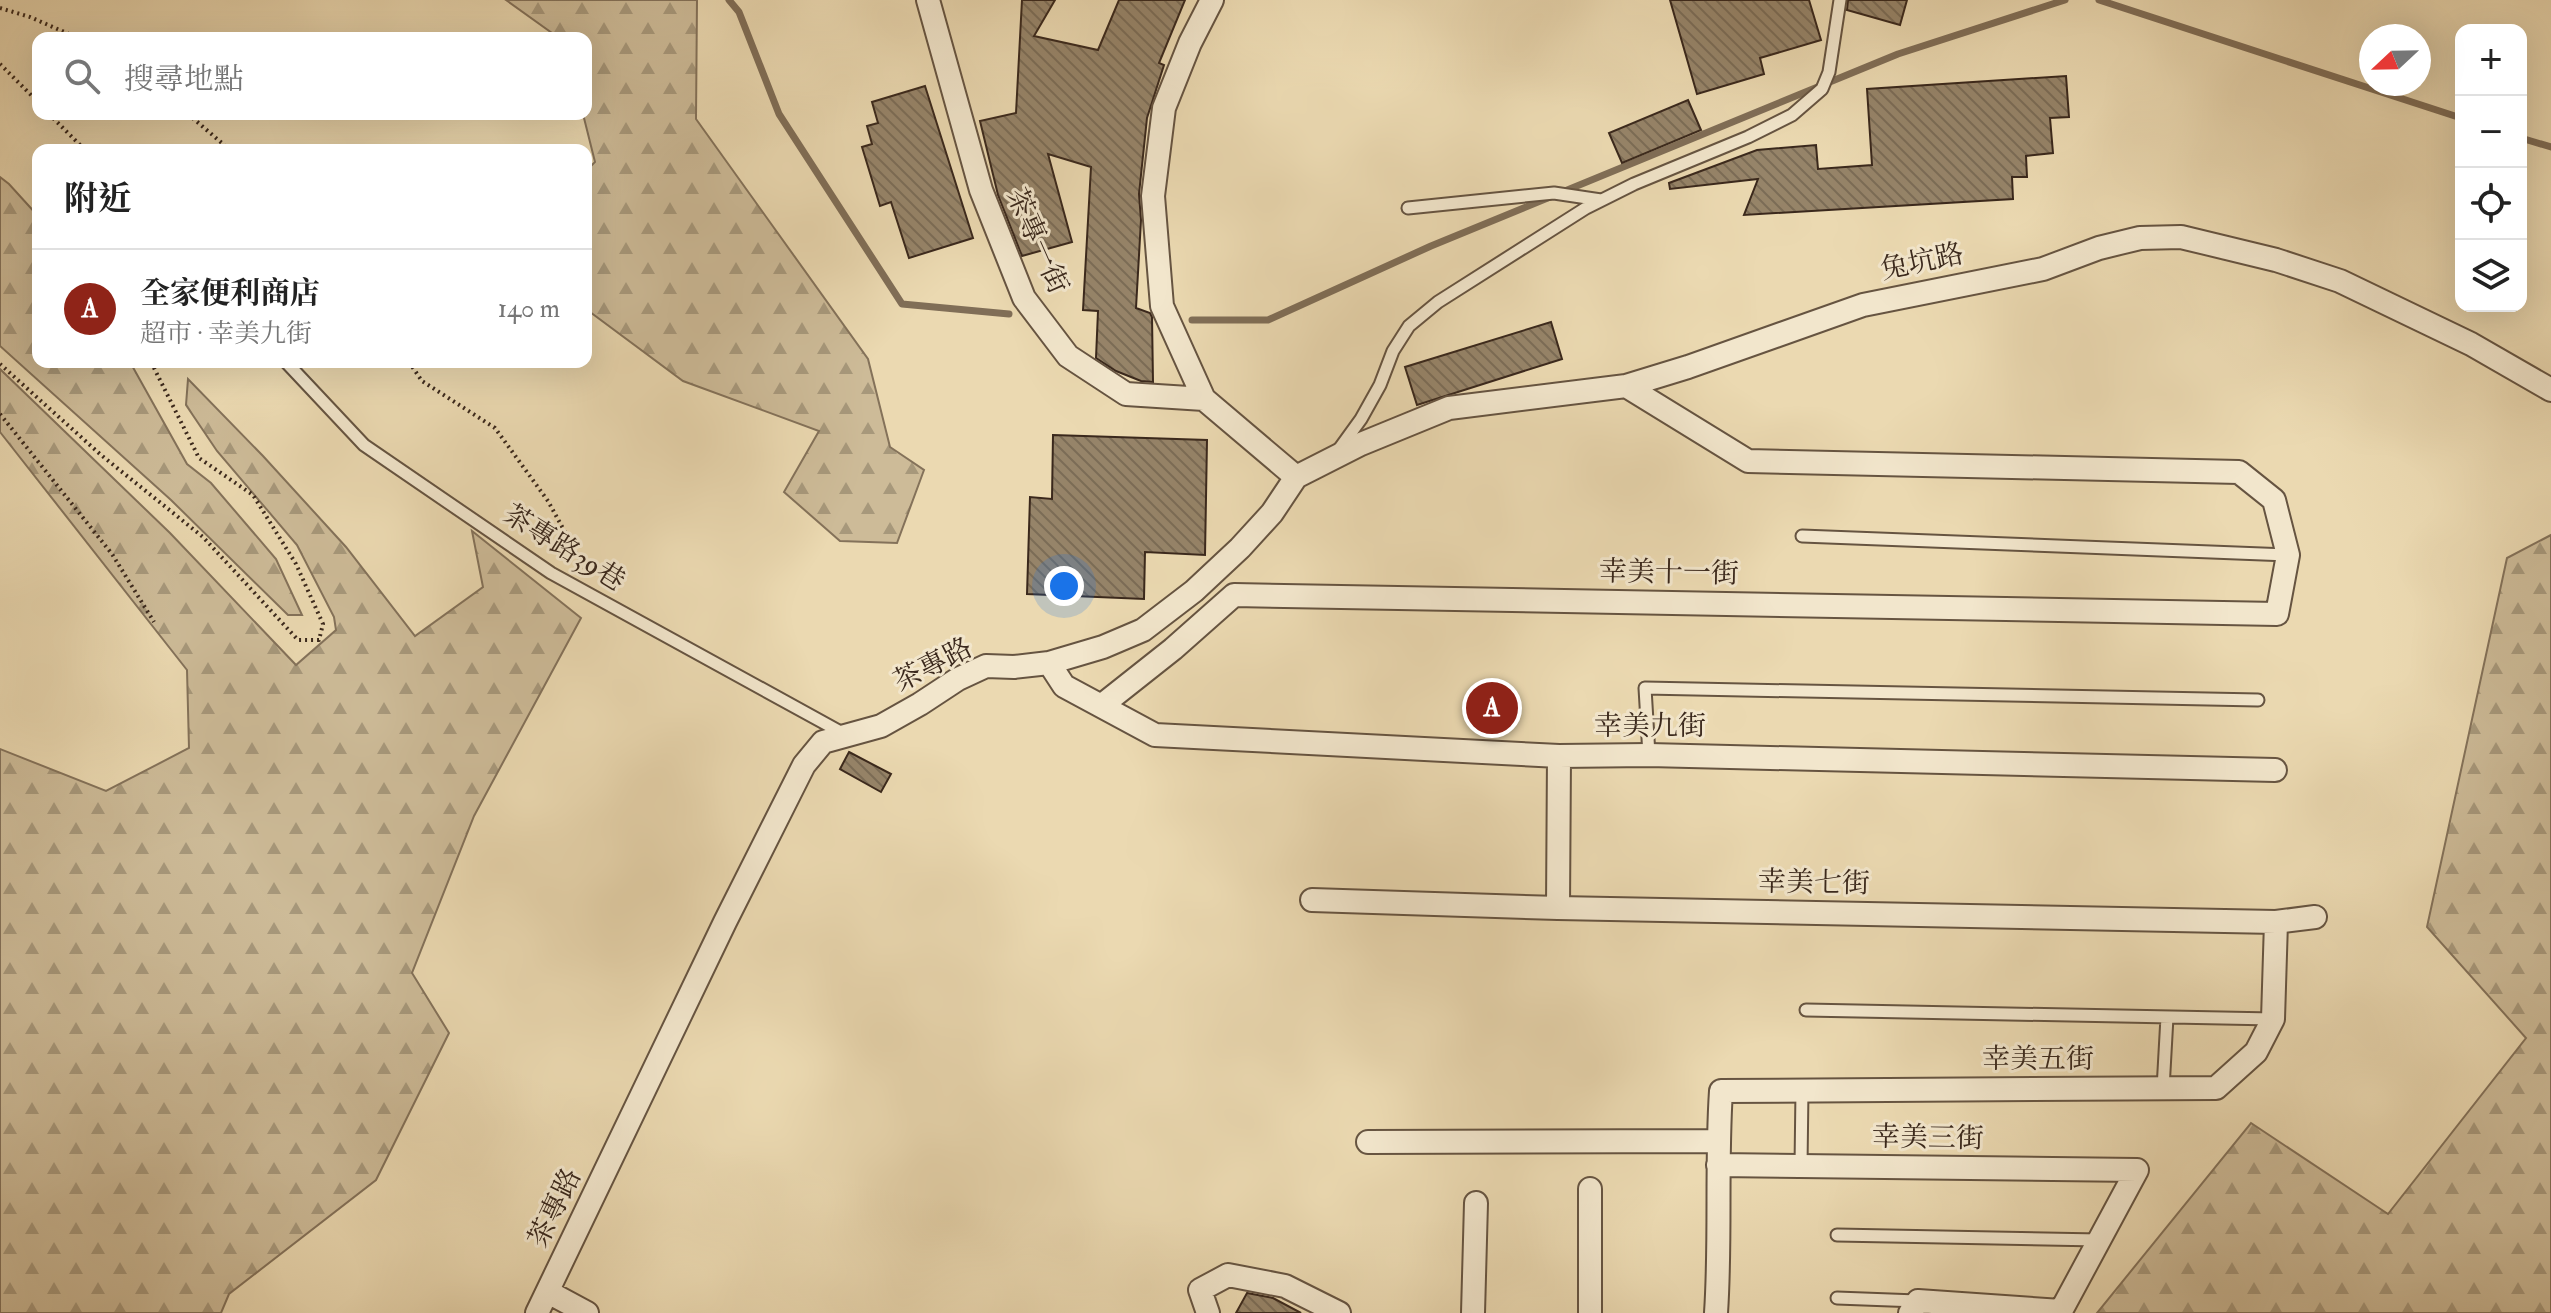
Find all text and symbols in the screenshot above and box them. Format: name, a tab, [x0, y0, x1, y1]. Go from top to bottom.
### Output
north arrow	[2359, 24, 2431, 96]
map controls	[2455, 24, 2527, 312]
button: +	[2455, 24, 2527, 96]
search box	[32, 32, 592, 120]
icon: search	[60, 54, 104, 98]
text: 搜尋地點	[124, 61, 244, 98]
button: −	[2455, 96, 2527, 168]
button: locate	[2455, 168, 2527, 240]
text: 附近	[64, 178, 132, 221]
street label: 茶專一街	[998, 183, 1076, 299]
street label: 兔坑路	[1877, 236, 1967, 288]
button: layers	[2455, 240, 2527, 312]
text: 全家便利商店	[140, 275, 320, 312]
text: A	[82, 293, 98, 325]
text: 140 m	[498, 293, 560, 325]
text: 超市 · 幸美九街	[140, 318, 312, 350]
street label: 茶專路39巷	[497, 497, 631, 599]
street label: 幸美十一街	[1599, 554, 1739, 592]
your location	[1044, 566, 1084, 606]
street label: 茶專路	[888, 630, 978, 700]
pin: A	[1466, 678, 1518, 738]
street label: 幸美九街	[1594, 709, 1706, 744]
street label: 幸美七街	[1758, 865, 1870, 901]
street label: 幸美五街	[1982, 1042, 2094, 1077]
street label: 幸美三街	[1872, 1120, 1984, 1156]
street label: 茶專路	[521, 1163, 589, 1253]

